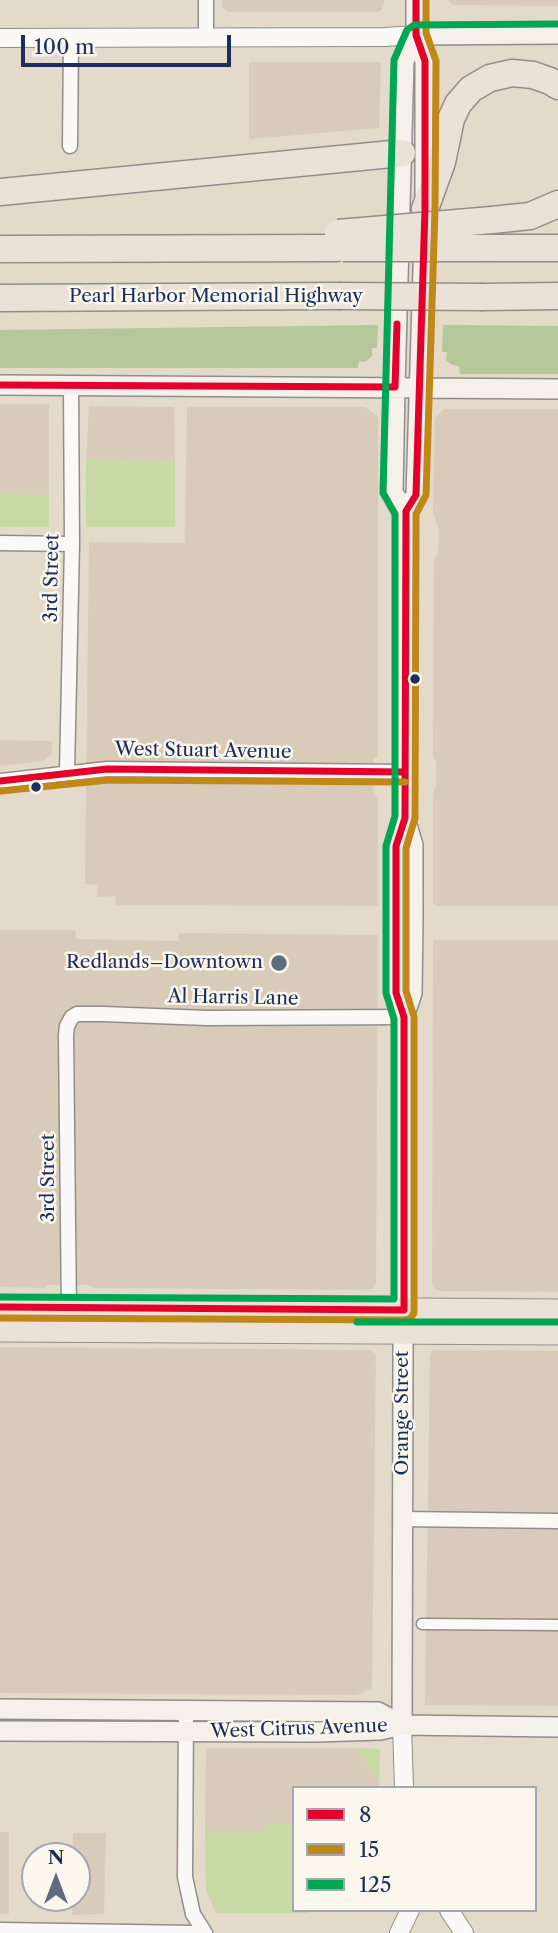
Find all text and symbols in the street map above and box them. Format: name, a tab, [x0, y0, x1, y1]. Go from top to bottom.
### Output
scale bar	[24, 21, 234, 65]
text: 100 m	[34, 34, 95, 59]
street label: Pearl Harbor Memorial Highway	[69, 286, 363, 308]
street label: 3rd Street	[40, 533, 64, 623]
unlabelled marker	[408, 672, 422, 686]
street label: West Stuart Avenue	[114, 738, 292, 764]
unlabelled marker	[29, 780, 43, 794]
place label: Redlands–Downtown	[66, 952, 263, 974]
marker: Redlands–Downtown	[269, 953, 289, 973]
street label: Al Harris Lane	[167, 985, 299, 1011]
street label: 3rd Street	[38, 1134, 60, 1222]
street label: Orange Street	[392, 1350, 414, 1476]
street label: West Citrus Avenue	[210, 1715, 388, 1743]
legend	[292, 1786, 537, 1912]
text: 8	[359, 1802, 371, 1827]
text: 15	[359, 1837, 379, 1862]
north arrow	[21, 1842, 91, 1912]
text: N	[48, 1846, 64, 1869]
text: 125	[359, 1872, 391, 1897]

